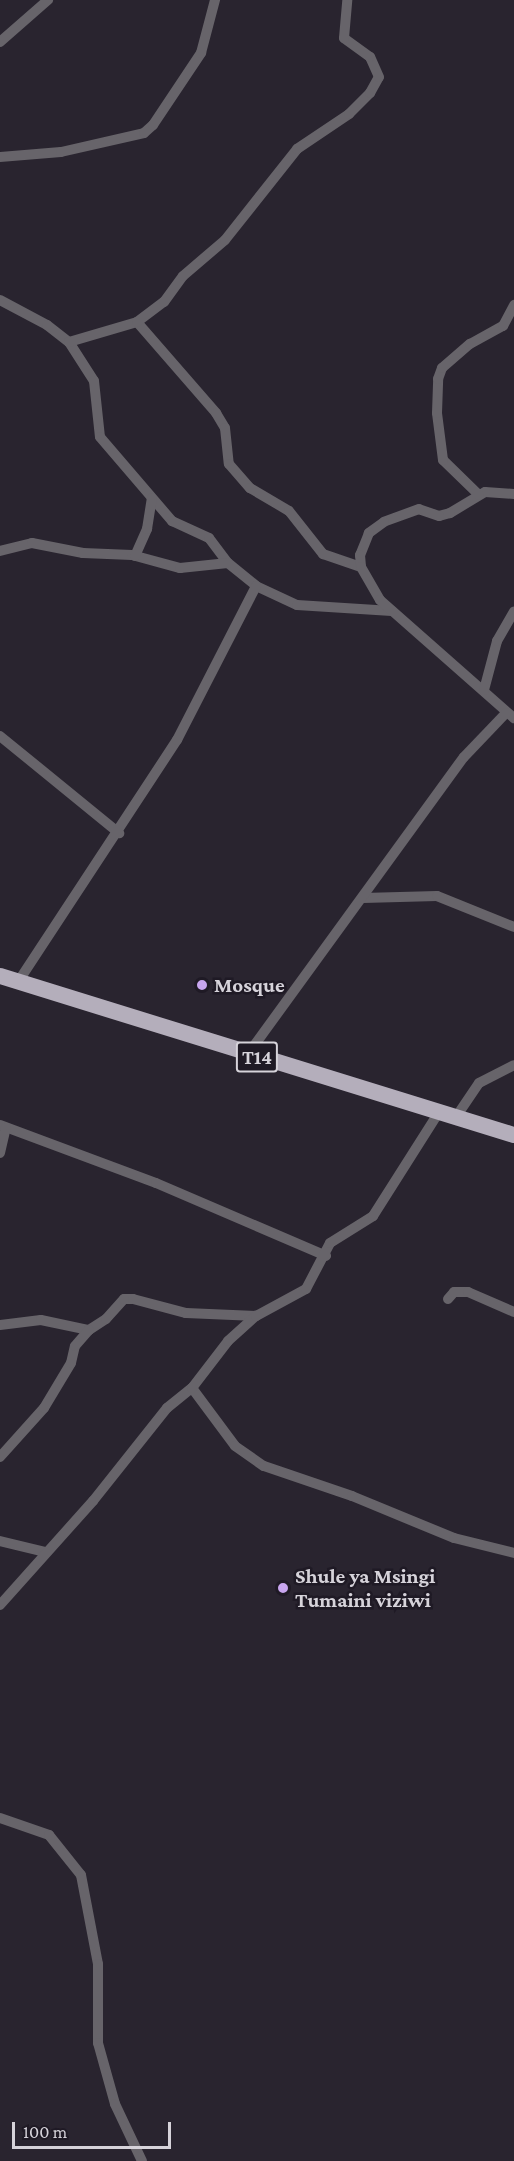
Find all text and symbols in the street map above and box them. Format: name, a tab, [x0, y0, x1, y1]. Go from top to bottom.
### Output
place label: Mosque	[214, 972, 285, 998]
marker: Mosque	[195, 978, 209, 992]
road number: T14	[234, 1040, 280, 1074]
place label: Shule ya Msingi Tumaini viziwi	[295, 1563, 435, 1613]
marker: Shule ya Msingi Tumaini viziwi	[276, 1581, 290, 1595]
scale bar	[15, 2110, 174, 2148]
text: 100 m	[23, 2122, 67, 2142]

